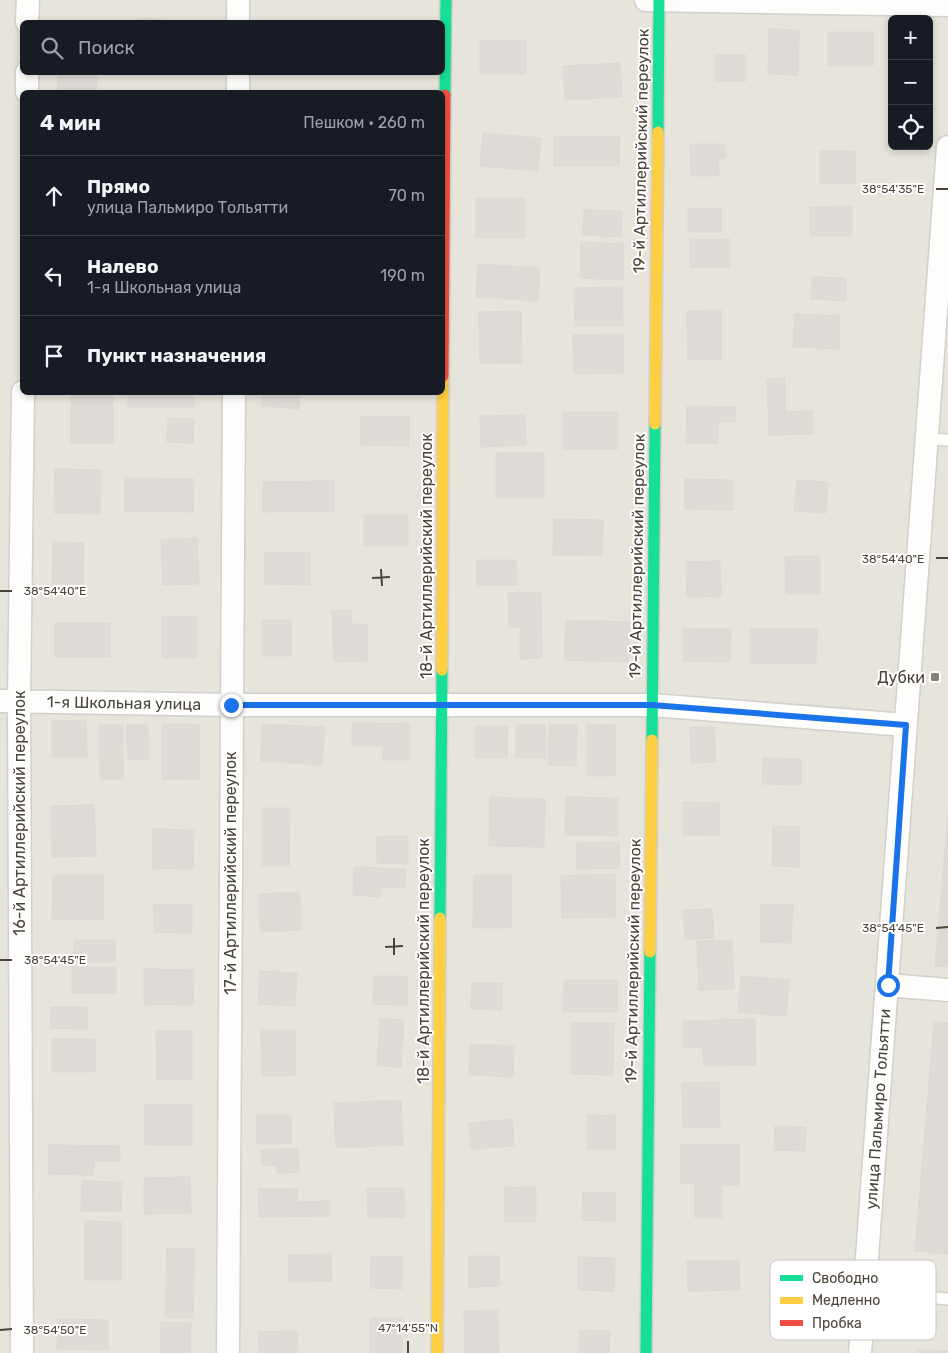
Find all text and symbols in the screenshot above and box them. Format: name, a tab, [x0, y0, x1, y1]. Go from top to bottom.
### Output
map controls	[888, 15, 933, 150]
button: +	[888, 15, 933, 60]
search box	[20, 20, 445, 75]
street label: 19-й Артиллерийский переулок	[629, 28, 653, 274]
icon: search	[38, 34, 66, 62]
text: Поиск	[78, 36, 135, 59]
button: −	[888, 60, 933, 105]
button: locate	[888, 105, 933, 150]
text: 4 мин	[40, 110, 101, 135]
text: Пешком · 260 m	[303, 113, 425, 132]
text: Прямо	[87, 175, 150, 198]
icon: ahead	[40, 182, 68, 210]
text: 38°54'35"E	[862, 182, 924, 196]
text: 70 m	[388, 186, 425, 205]
text: улица Пальмиро Тольятти	[87, 198, 288, 217]
text: Налево	[87, 255, 159, 278]
icon: left	[40, 262, 68, 290]
text: 190 m	[380, 266, 425, 285]
text: 1-я Школьная улица	[87, 278, 241, 297]
icon: arrive	[40, 342, 68, 370]
text: Пункт назначения	[87, 344, 266, 367]
street label: 18-й Артиллерийский переулок	[417, 433, 436, 679]
street label: 19-й Артиллерийский переулок	[625, 433, 649, 679]
text: 38°54'40"E	[862, 552, 924, 566]
text: 38°54'40"E	[24, 584, 86, 598]
place label: Дубки	[877, 668, 925, 687]
marker: Дубки	[929, 671, 941, 683]
street label: 16-й Артиллерийский переулок	[10, 690, 29, 936]
street label: 1-я Школьная улица	[47, 692, 201, 714]
route end	[220, 694, 243, 717]
street label: 17-й Артиллерийский переулок	[221, 751, 240, 995]
street label: 18-й Артиллерийский переулок	[414, 838, 433, 1084]
street label: 19-й Артиллерийский переулок	[621, 838, 645, 1084]
text: 38°54'45"E	[862, 921, 924, 935]
text: 38°54'45"E	[24, 953, 86, 967]
route start	[877, 974, 900, 997]
street label: улица Пальмиро Тольятти	[862, 1008, 894, 1210]
legend	[770, 1260, 936, 1340]
text: Свободно	[812, 1270, 878, 1287]
text: Медленно	[812, 1292, 880, 1309]
text: Пробка	[812, 1315, 862, 1332]
text: 47°14'55"N	[378, 1321, 438, 1335]
text: 38°54'50"E	[24, 1323, 86, 1337]

